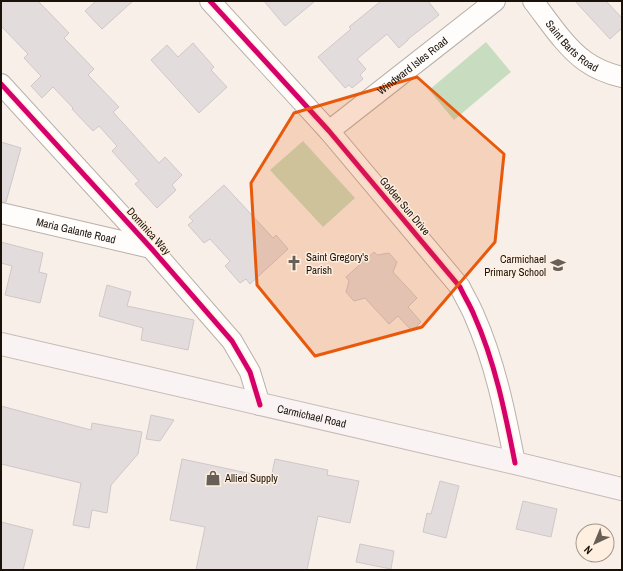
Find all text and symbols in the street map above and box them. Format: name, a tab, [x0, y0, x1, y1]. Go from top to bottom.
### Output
street label: Saint Barts Road	[543, 17, 601, 75]
street label: Windward Isles Road	[374, 34, 451, 98]
street label: Golden Sun Drive	[377, 174, 433, 238]
street label: Dominica Way	[124, 204, 174, 258]
street label: Maria Galante Road	[35, 214, 117, 247]
place label: Saint Gregory's Parish	[306, 250, 369, 277]
place label: Carmichael Primary School	[484, 252, 546, 279]
church icon: Saint Gregory's Parish	[285, 254, 303, 272]
school or university icon: Carmichael Primary School	[549, 256, 567, 274]
street label: Carmichael Road	[276, 401, 348, 431]
shop icon: Allied Supply	[204, 469, 222, 487]
place label: Allied Supply	[224, 471, 278, 485]
north arrow	[575, 523, 615, 563]
text: N	[581, 543, 595, 557]

